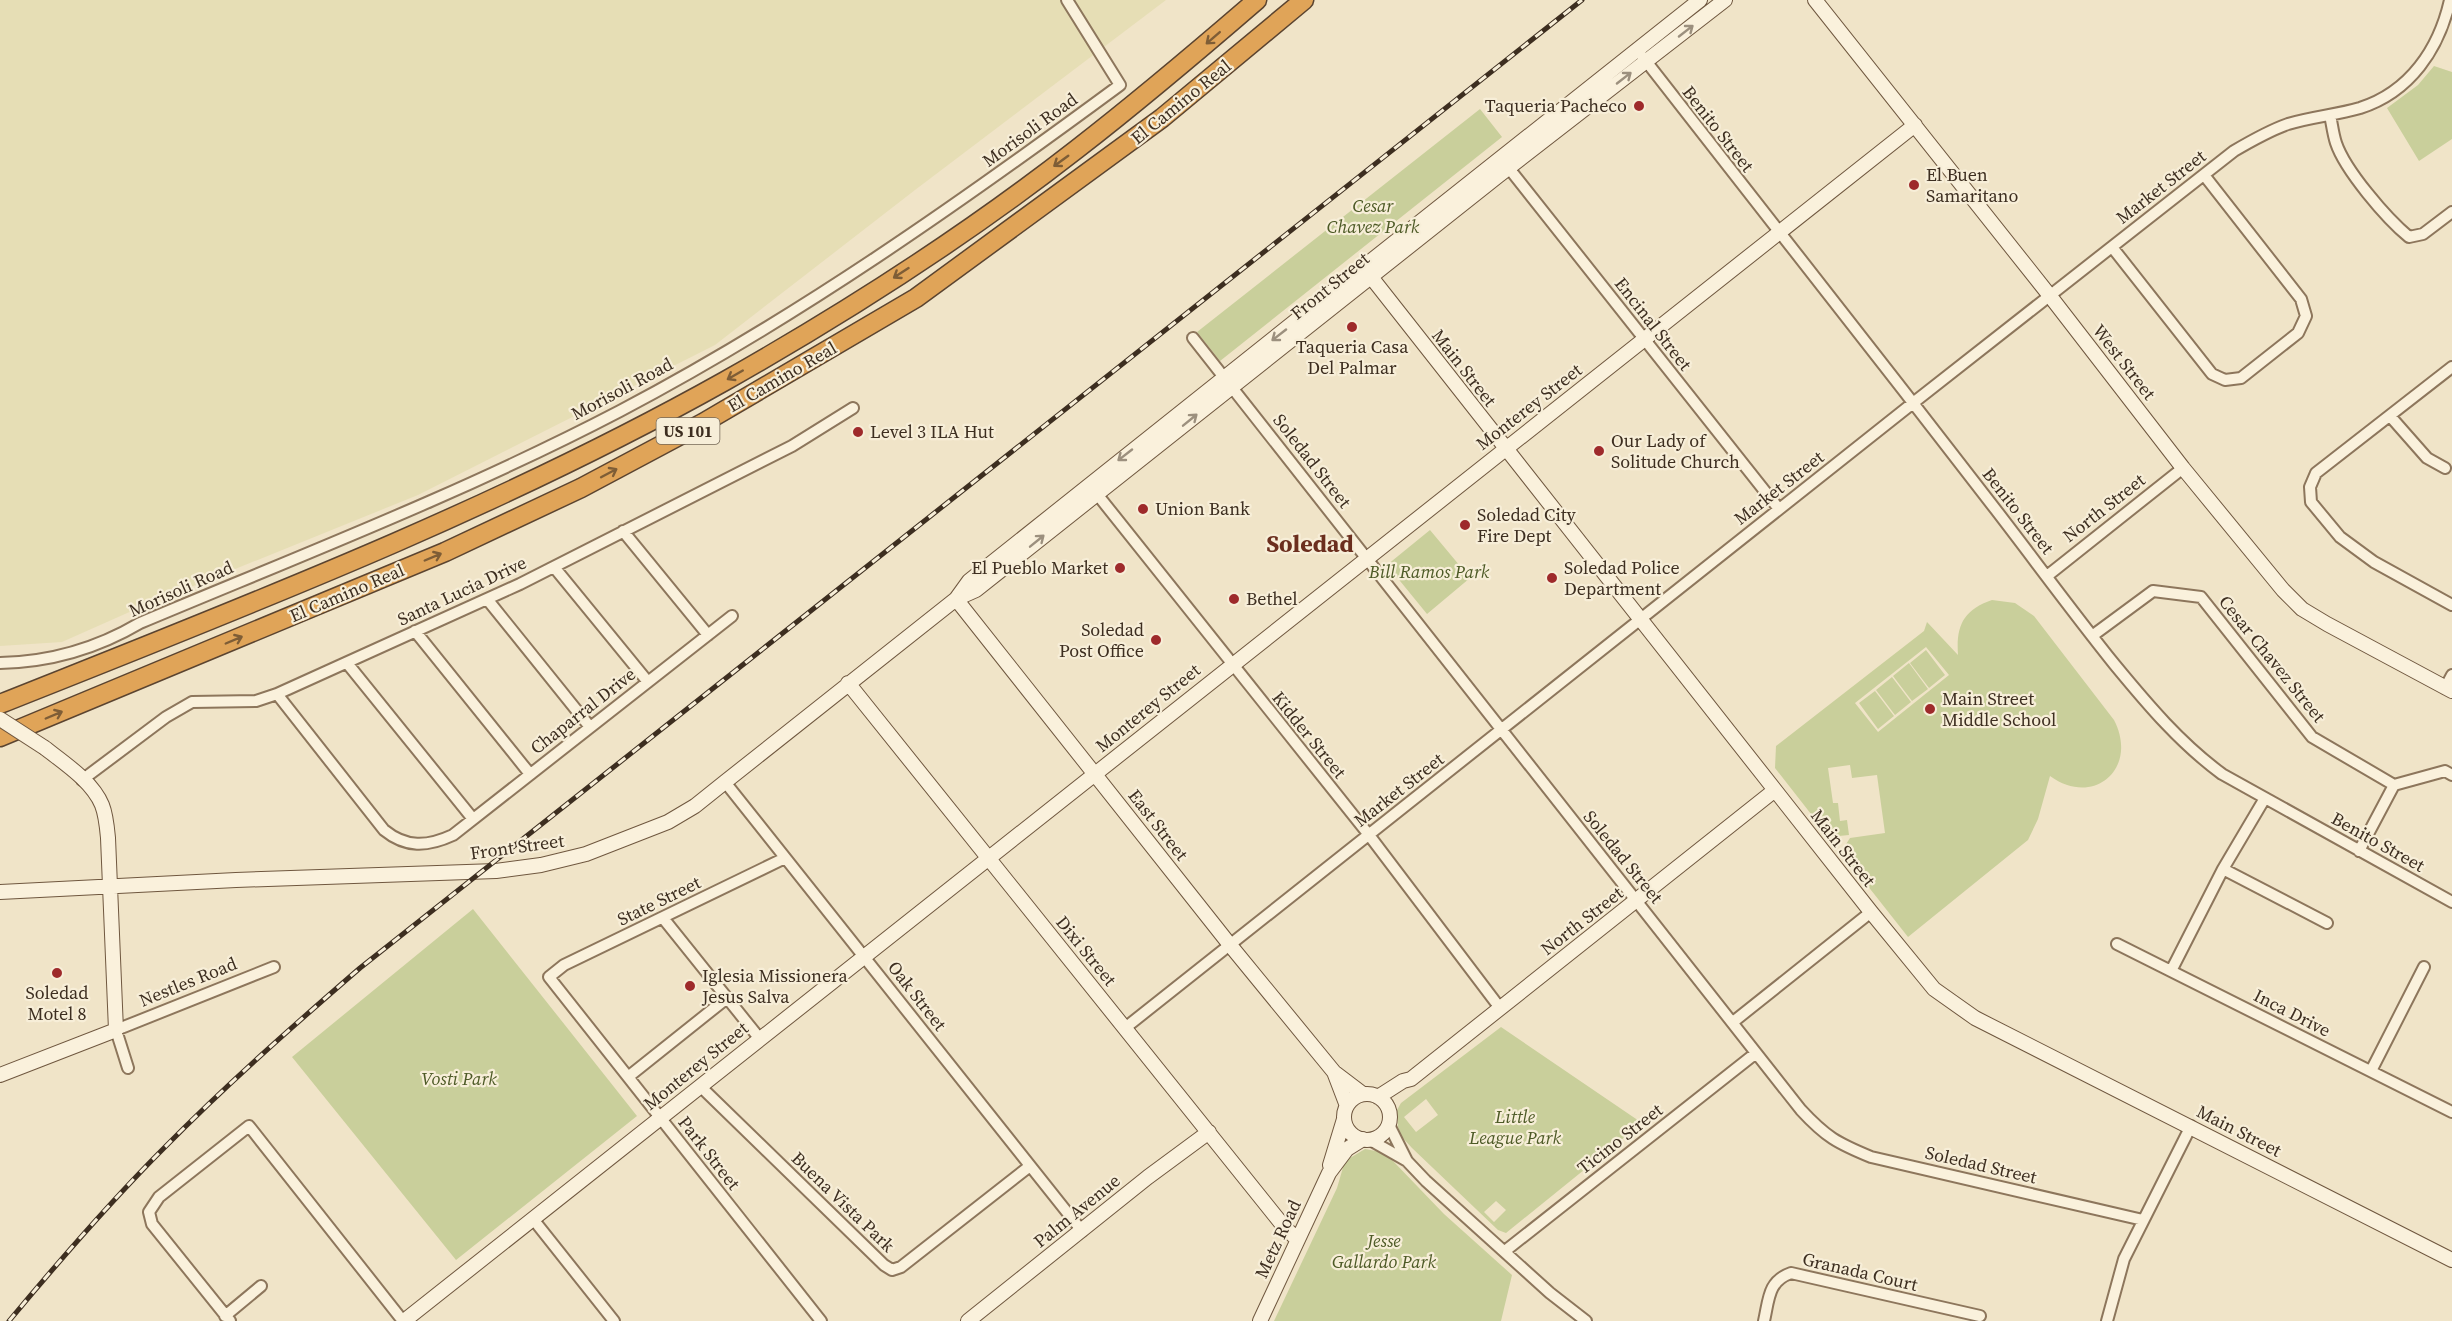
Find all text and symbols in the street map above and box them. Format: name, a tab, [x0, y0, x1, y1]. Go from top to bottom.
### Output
one-way arrow	[1678, 25, 1694, 38]
one-way arrow	[1205, 31, 1220, 45]
street label: El Camino Real	[1125, 53, 1236, 150]
one-way arrow	[1615, 72, 1631, 85]
street label: Benito Street	[1677, 80, 1760, 177]
street label: Morisoli Road	[977, 87, 1082, 173]
place label: Taqueria Pacheco	[1485, 93, 1627, 118]
marker: Taqueria Pacheco	[1632, 99, 1646, 113]
street label: Market Street	[2111, 144, 2211, 230]
one-way arrow	[1054, 155, 1070, 167]
place label: El Buen Samaritano	[1926, 162, 2018, 208]
marker: El Buen Samaritano	[1907, 178, 1921, 192]
park label: Cesar Chavez Park	[1327, 193, 1420, 239]
street label: Front Street	[1285, 246, 1374, 325]
one-way arrow	[893, 266, 910, 279]
street label: Encinal Street	[1609, 272, 1698, 376]
street label: West Street	[2087, 319, 2162, 405]
marker: Taqueria Casa Del Palmar	[1345, 320, 1359, 334]
street label: Main Street	[1426, 324, 1503, 412]
one-way arrow	[1271, 328, 1287, 341]
place label: Taqueria Casa Del Palmar	[1296, 334, 1409, 380]
street label: El Camino Real	[722, 335, 841, 418]
street label: Morisoli Road	[566, 351, 677, 426]
street label: Monterey Street	[1471, 357, 1587, 456]
one-way arrow	[727, 369, 744, 381]
street label: Soledad Street	[1268, 408, 1357, 513]
one-way arrow	[1182, 414, 1198, 427]
road number: US 101	[656, 418, 720, 444]
place label: Level 3 ILA Hut	[870, 419, 994, 444]
marker: Level 3 ILA Hut	[851, 425, 865, 439]
place label: Our Lady of Solitude Church	[1611, 428, 1740, 474]
marker: Our Lady of Solitude Church	[1592, 444, 1606, 458]
street label: Market Street	[1729, 445, 1829, 531]
one-way arrow	[1118, 449, 1134, 462]
street label: Benito Street	[1977, 462, 2060, 559]
one-way arrow	[600, 467, 618, 478]
street label: North Street	[2057, 467, 2150, 548]
place label: Union Bank	[1155, 496, 1250, 521]
marker: Union Bank	[1136, 502, 1150, 516]
place label: Soledad City Fire Dept	[1477, 502, 1577, 548]
marker: Soledad City Fire Dept	[1458, 518, 1472, 532]
district label: Soledad	[1266, 527, 1354, 560]
one-way arrow	[1029, 535, 1045, 548]
street label: Santa Lucia Drive	[393, 550, 530, 631]
one-way arrow	[424, 551, 442, 562]
street label: Morisoli Road	[125, 554, 237, 623]
place label: El Pueblo Market	[971, 555, 1108, 580]
place label: Soledad Police Department	[1564, 555, 1680, 601]
street label: El Camino Real	[286, 557, 408, 628]
park label: Bill Ramos Park	[1368, 559, 1490, 584]
marker: El Pueblo Market	[1113, 561, 1127, 575]
marker: Soledad Police Department	[1545, 571, 1559, 585]
place label: Bethel	[1246, 586, 1298, 611]
street label: Cesar Chavez Street	[2213, 590, 2332, 728]
marker: Bethel	[1227, 592, 1241, 606]
place label: Soledad Post Office	[1059, 617, 1144, 663]
marker: Soledad Post Office	[1149, 633, 1163, 647]
one-way arrow	[224, 634, 243, 645]
street label: Monterey Street	[1090, 658, 1205, 758]
street label: Chaparral Drive	[525, 661, 641, 760]
street label: Kidder Street	[1267, 686, 1352, 784]
place label: Main Street Middle School	[1942, 686, 2056, 732]
marker: Main Street Middle School	[1923, 702, 1937, 716]
one-way arrow	[44, 709, 63, 720]
street label: Market Street	[1349, 747, 1449, 833]
street label: East Street	[1123, 784, 1194, 866]
street label: Main Street	[1805, 804, 1882, 892]
street label: Soledad Street	[1578, 805, 1669, 909]
street label: Benito Street	[2327, 806, 2430, 878]
street label: Front Street	[468, 828, 566, 865]
street label: State Street	[613, 870, 705, 931]
street label: North Street	[1535, 880, 1628, 961]
street label: Dixi Street	[1050, 910, 1123, 991]
street label: Nestles Road	[135, 951, 240, 1012]
street label: Oak Street	[882, 956, 953, 1036]
place label: Iglesia Missionera Jesus Salva	[701, 963, 849, 1009]
marker: Soledad Motel 8	[50, 966, 64, 980]
marker: Iglesia Missionera Jesus Salva	[683, 979, 697, 993]
place label: Soledad Motel 8	[26, 980, 88, 1026]
street label: Inca Drive	[2250, 983, 2335, 1043]
street label: Monterey Street	[638, 1016, 753, 1116]
park label: Vosti Park	[421, 1066, 497, 1091]
street label: Ticino Street	[1572, 1097, 1668, 1180]
street label: Main Street	[2193, 1099, 2286, 1163]
park label: Little League Park	[1468, 1104, 1561, 1150]
street label: Park Street	[673, 1110, 746, 1195]
street label: Soledad Street	[1923, 1140, 2039, 1189]
street label: Buena Vista Park	[786, 1146, 901, 1258]
street label: Palm Avenue	[1028, 1168, 1125, 1253]
street label: Metz Road	[1248, 1195, 1307, 1282]
park label: Jesse Gallardo Park	[1332, 1228, 1436, 1274]
street label: Granada Court	[1800, 1246, 1920, 1297]

